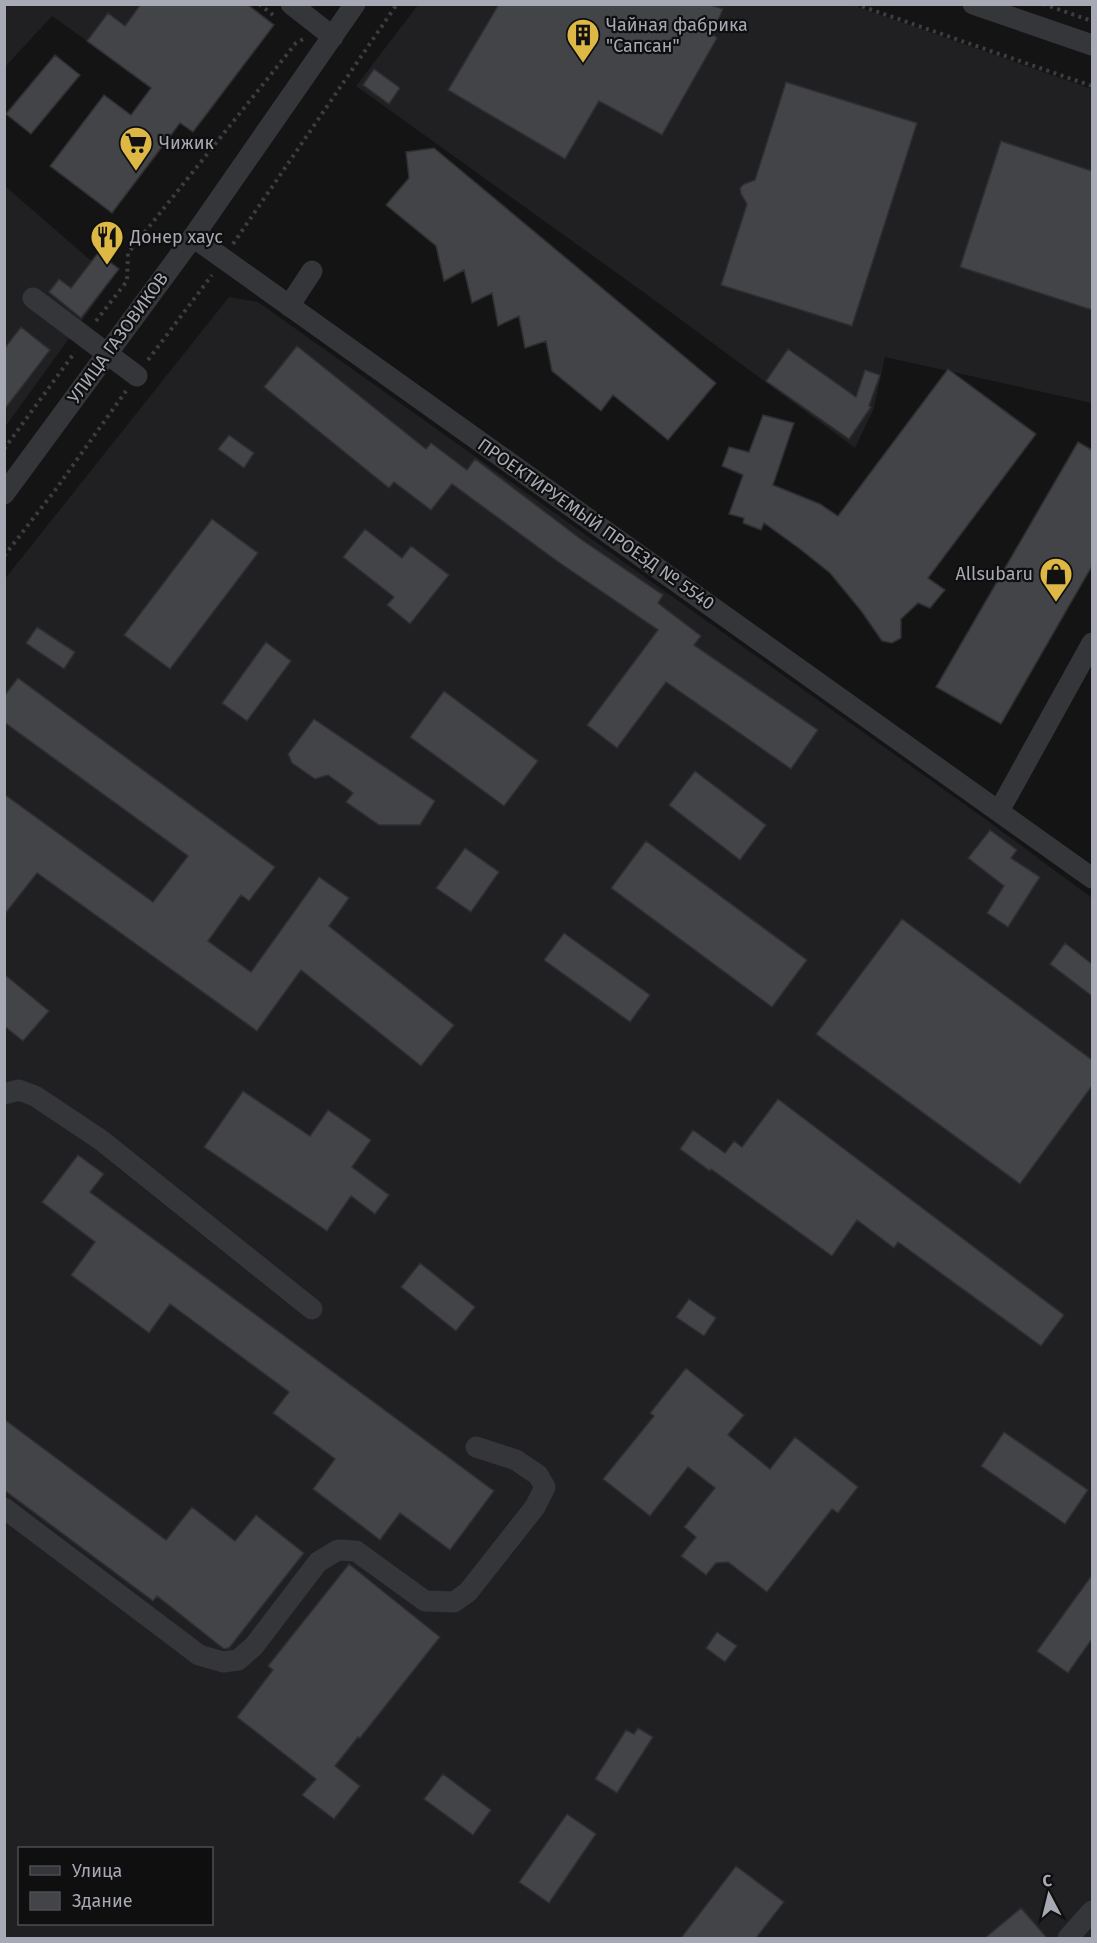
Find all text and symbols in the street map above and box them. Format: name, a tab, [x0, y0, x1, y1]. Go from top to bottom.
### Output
place label: Чайная фабрика "Сапсан"	[606, 14, 748, 57]
building icon: Чайная фабрика "Сапсан"	[565, 17, 601, 64]
supermarket icon: Чижик	[118, 125, 154, 172]
place label: Чижик	[159, 132, 215, 154]
restaurant icon: Донер хаус	[89, 219, 125, 266]
place label: Донер хаус	[129, 226, 223, 248]
street label: УЛИЦА ГАЗОВИКОВ	[63, 268, 173, 408]
street label: ПРОЕКТИРУЕМЫЙ ПРОЕЗД № 5540	[473, 433, 719, 615]
shop icon: Allsubaru	[1038, 556, 1074, 603]
place label: Allsubaru	[956, 563, 1033, 585]
legend	[18, 1847, 213, 1925]
text: Улица	[72, 1860, 122, 1882]
north arrow	[1019, 1865, 1079, 1925]
text: С	[1042, 1871, 1054, 1891]
text: Здание	[72, 1890, 133, 1912]

